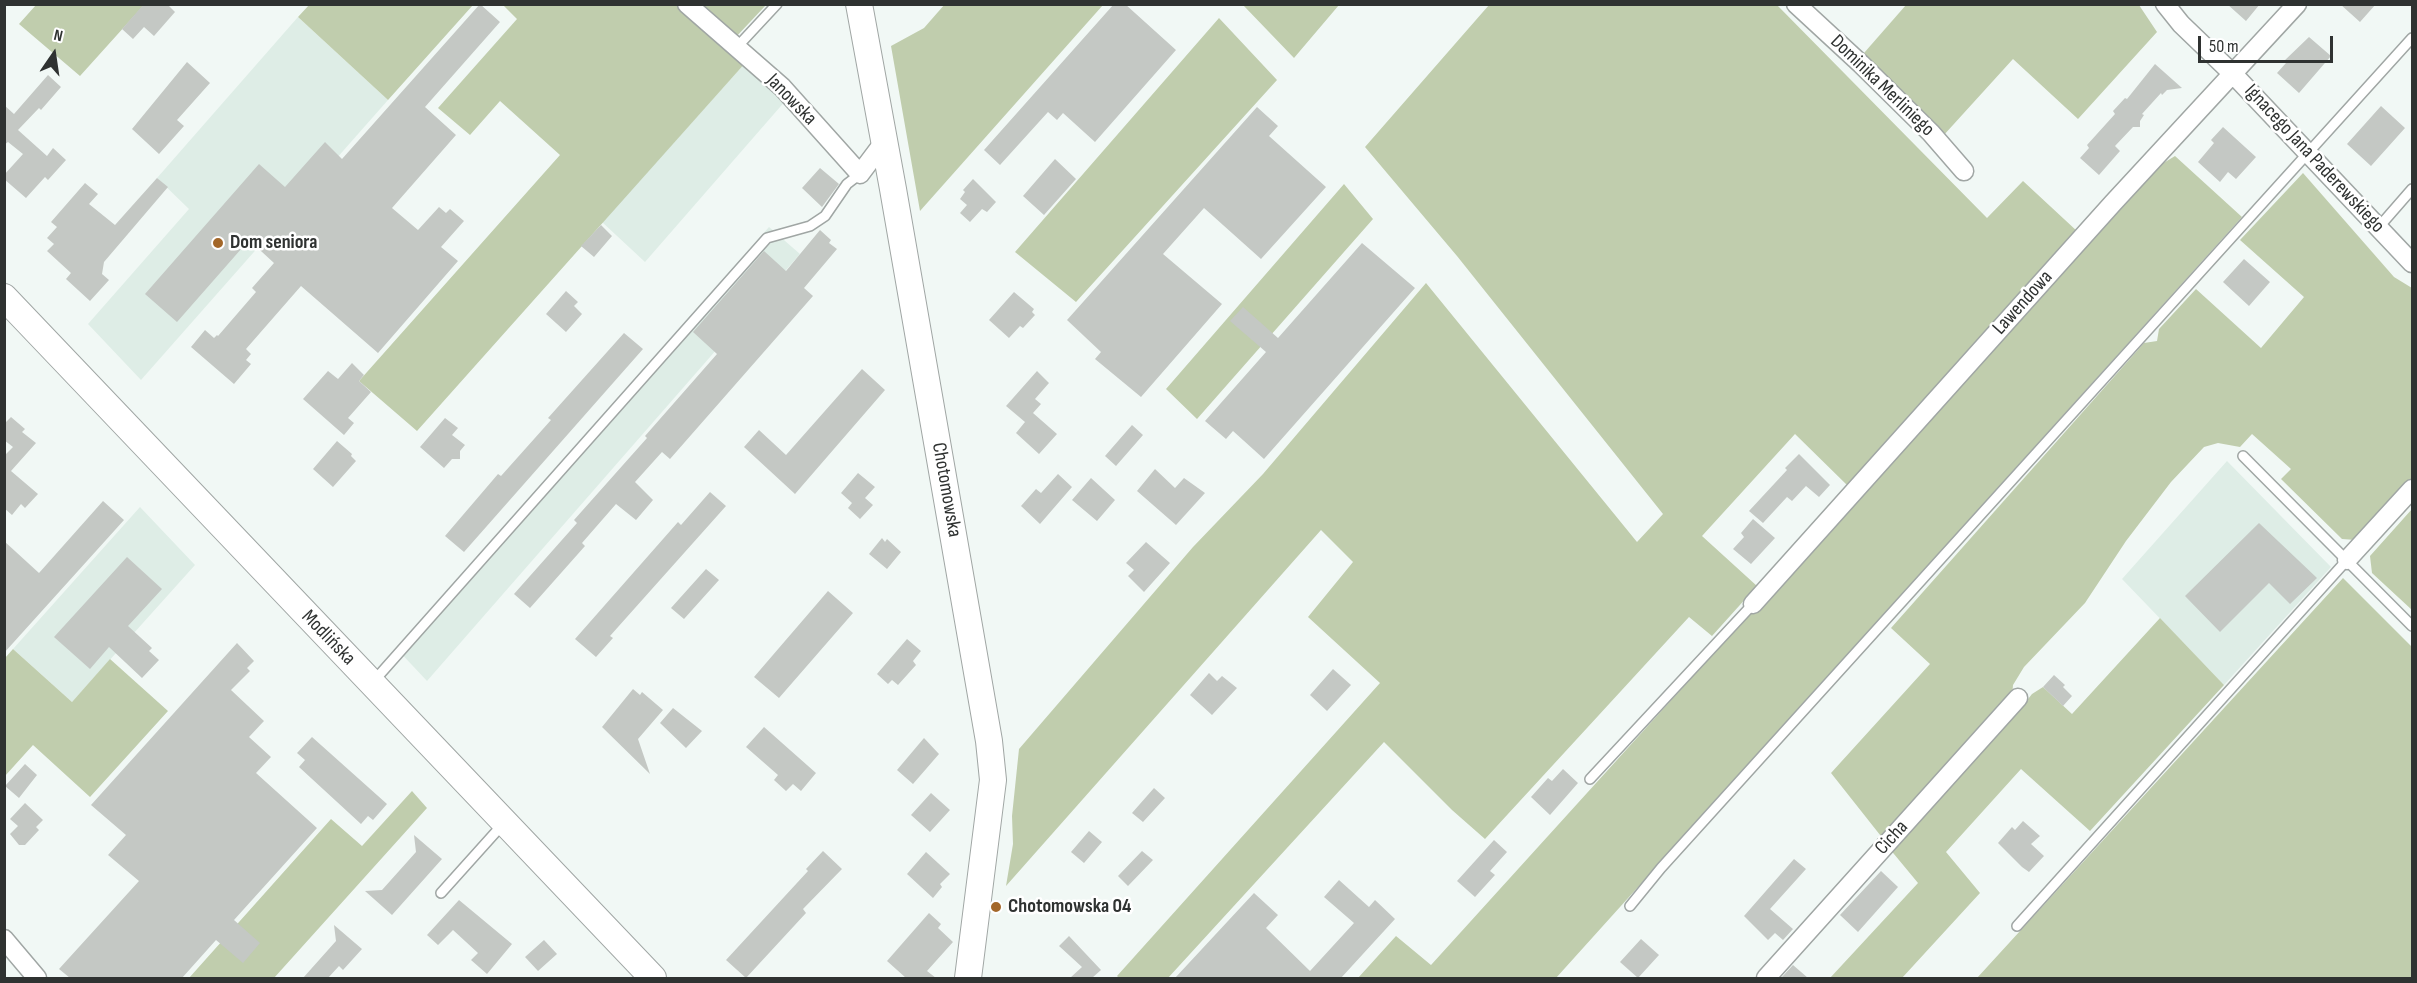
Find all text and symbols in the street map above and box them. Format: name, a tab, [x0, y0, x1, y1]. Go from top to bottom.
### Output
north arrow	[24, 24, 84, 84]
scale bar	[2201, 24, 2336, 62]
text: N	[52, 26, 64, 46]
street label: Dominika Merliniego	[1825, 30, 1939, 142]
text: 50 m	[2209, 36, 2239, 57]
street label: Janowska	[761, 69, 821, 131]
street label: Ignacego Jana Paderewskiego	[2239, 80, 2389, 238]
place label: Dom seniora	[230, 231, 317, 255]
marker: Dom seniora	[211, 236, 225, 250]
street label: Lawendowa	[1988, 266, 2058, 340]
street label: Chotomowska	[926, 441, 966, 539]
street label: Modlińska	[296, 605, 360, 671]
street label: Cicha	[1870, 816, 1914, 860]
place label: Chotomowska 04	[1008, 895, 1131, 919]
marker: Chotomowska 04	[989, 900, 1003, 914]

